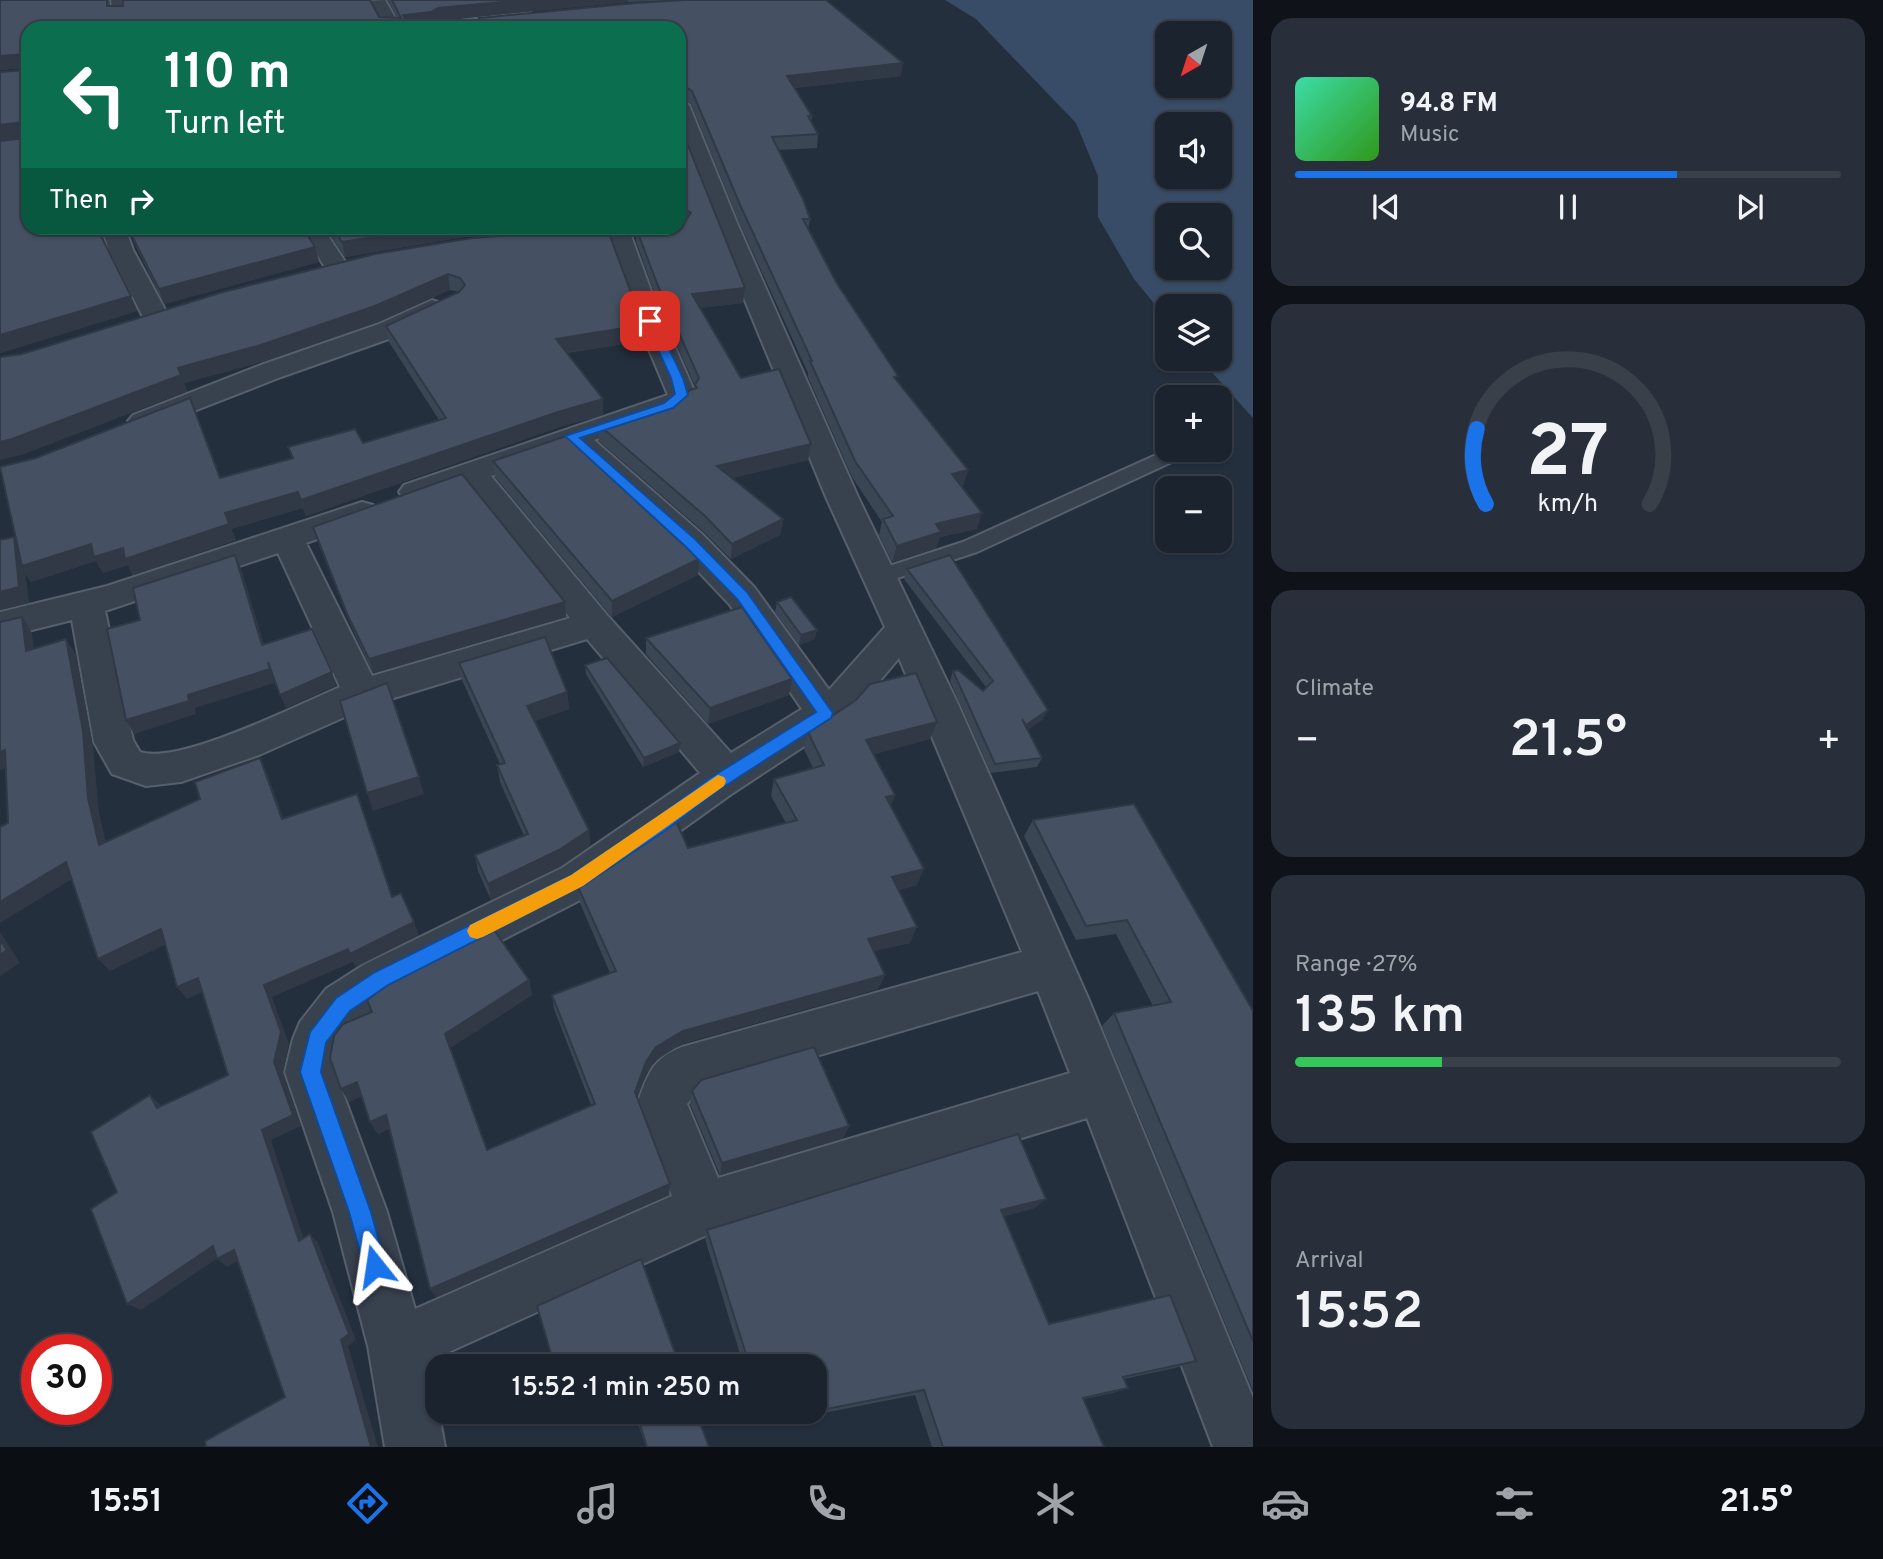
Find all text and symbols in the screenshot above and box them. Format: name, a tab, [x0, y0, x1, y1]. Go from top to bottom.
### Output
north arrow	[1155, 21, 1232, 98]
map controls	[1155, 21, 1232, 553]
text: 110 m	[164, 44, 291, 106]
icon: left	[49, 49, 140, 140]
text: 94.8 FM	[1400, 88, 1498, 121]
text: Turn left	[164, 105, 285, 145]
button: sound	[1155, 112, 1232, 189]
text: Music	[1400, 121, 1460, 150]
icon: right	[122, 182, 160, 220]
text: Then	[49, 185, 108, 218]
icon: previous	[1367, 188, 1405, 226]
icon: pause	[1549, 188, 1587, 226]
icon: next	[1731, 188, 1769, 226]
button: search	[1155, 203, 1232, 280]
pin	[620, 291, 680, 351]
button: layers	[1155, 294, 1232, 371]
icon: arrive	[631, 302, 669, 340]
button: +	[1155, 385, 1232, 462]
text: 27	[1527, 410, 1609, 502]
button: −	[1155, 476, 1232, 553]
text: km/h	[1538, 488, 1598, 520]
text: Climate	[1295, 675, 1374, 704]
text: 21.5°	[1509, 709, 1627, 775]
text: −	[1295, 718, 1320, 767]
text: +	[1816, 718, 1841, 767]
text: Range · 27%	[1295, 951, 1418, 980]
text: 135 km	[1295, 985, 1465, 1051]
position arrow	[338, 1229, 412, 1303]
text: Arrival	[1295, 1247, 1364, 1276]
text: 15:52	[1295, 1281, 1423, 1347]
speed limit sign: 30	[21, 1334, 112, 1425]
text: 15:52 · 1 min · 250 m	[512, 1372, 740, 1405]
icon: directions	[343, 1479, 392, 1528]
icon: music	[573, 1479, 622, 1528]
icon: phone	[802, 1479, 851, 1528]
icon: climate	[1031, 1479, 1080, 1528]
icon: car	[1261, 1479, 1310, 1528]
icon: filters	[1490, 1479, 1539, 1528]
text: 15:51	[90, 1483, 163, 1523]
text: 21.5°	[1720, 1483, 1793, 1523]

